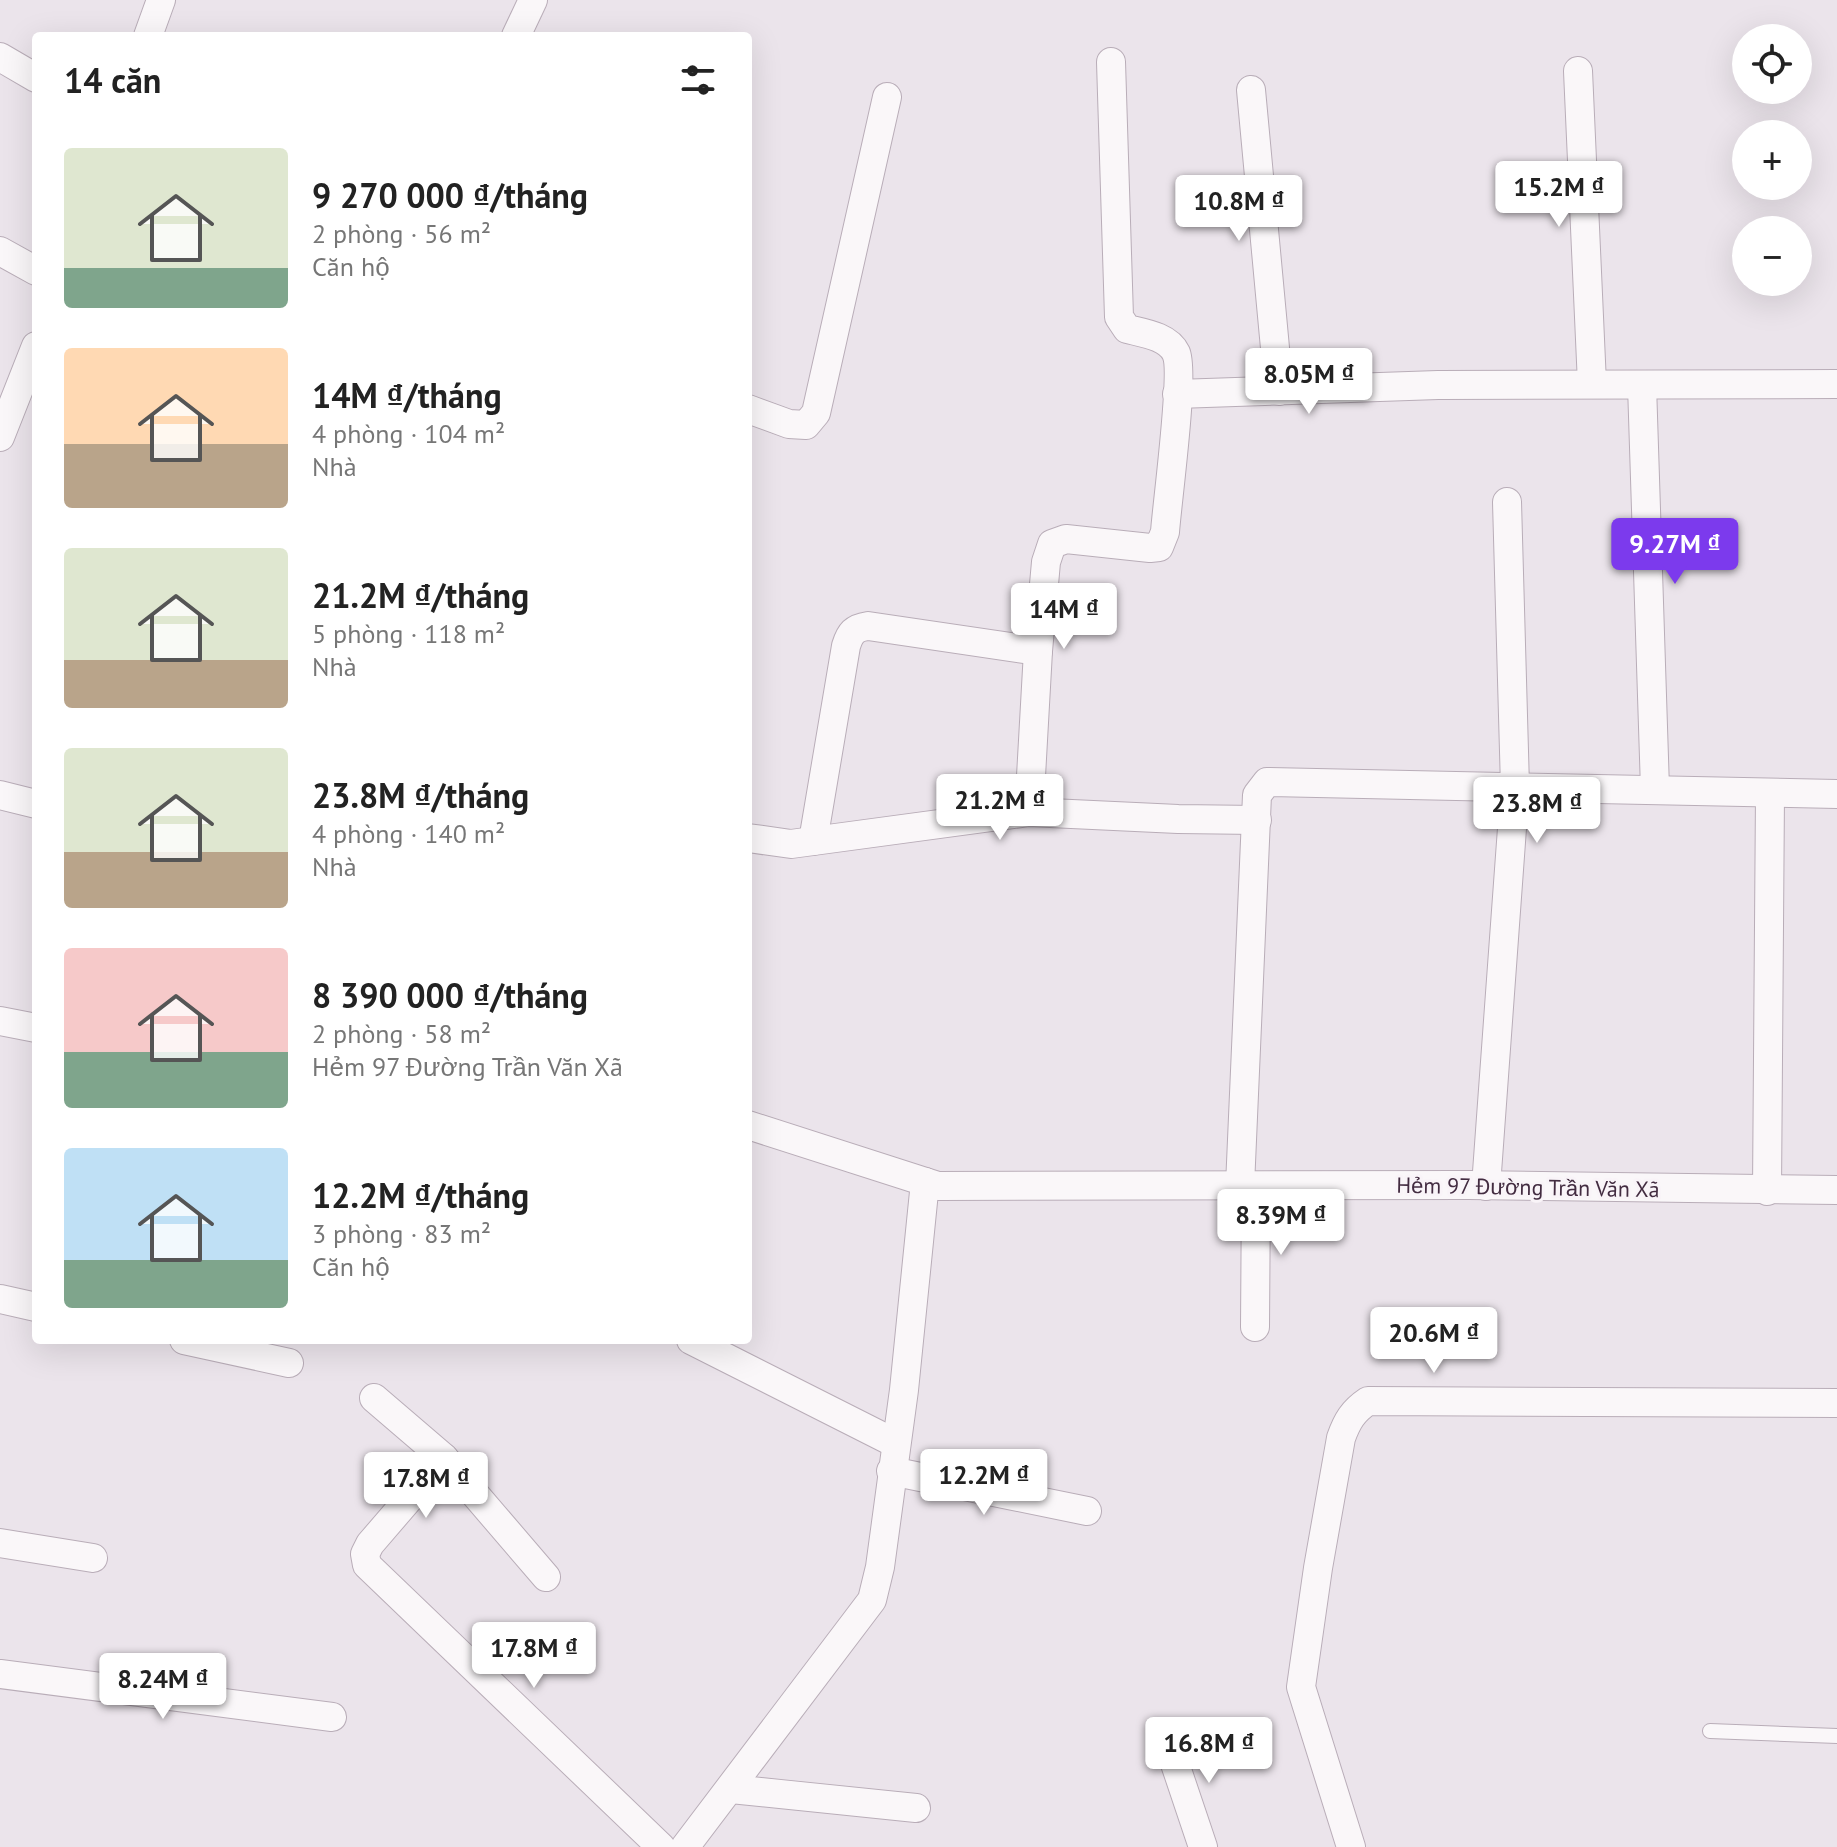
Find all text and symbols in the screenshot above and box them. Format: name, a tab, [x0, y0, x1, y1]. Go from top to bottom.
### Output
map controls	[1732, 24, 1812, 296]
button: locate	[1732, 24, 1812, 104]
text: 14 căn	[64, 58, 161, 102]
icon: filters	[676, 58, 720, 102]
button: +	[1732, 120, 1812, 200]
pin: 15.2M ₫	[1485, 161, 1633, 229]
text: 15.2M ₫	[1513, 170, 1605, 203]
text: 9 270 000 ₫/tháng	[312, 173, 588, 217]
pin: 10.8M ₫	[1165, 175, 1313, 243]
icon: home	[128, 180, 224, 276]
text: 10.8M ₫	[1193, 184, 1285, 217]
button: −	[1732, 216, 1812, 296]
text: 2 phòng · 56 m²	[312, 217, 491, 250]
text: Căn hộ	[312, 250, 390, 283]
pin: 8.05M ₫	[1235, 348, 1383, 416]
text: 8.05M ₫	[1263, 357, 1355, 390]
text: 14M ₫/tháng	[312, 373, 502, 417]
icon: home	[128, 380, 224, 476]
text: 4 phòng · 104 m²	[312, 417, 505, 450]
text: Nhà	[312, 450, 357, 483]
pin: 9.27M ₫	[1601, 518, 1749, 586]
text: 9.27M ₫	[1629, 527, 1721, 560]
text: 21.2M ₫/tháng	[312, 573, 529, 617]
icon: home	[128, 580, 224, 676]
pin: 14M ₫	[1008, 583, 1120, 651]
text: 14M ₫	[1029, 592, 1099, 625]
text: 5 phòng · 118 m²	[312, 617, 505, 650]
text: Nhà	[312, 650, 357, 683]
text: 23.8M ₫/tháng	[312, 773, 529, 817]
pin: 21.2M ₫	[926, 774, 1074, 842]
pin: 23.8M ₫	[1463, 777, 1611, 845]
icon: home	[128, 780, 224, 876]
text: 21.2M ₫	[954, 783, 1046, 816]
text: 23.8M ₫	[1491, 786, 1583, 819]
text: 4 phòng · 140 m²	[312, 817, 505, 850]
text: Nhà	[312, 850, 357, 883]
text: 8 390 000 ₫/tháng	[312, 973, 588, 1017]
icon: home	[128, 980, 224, 1076]
text: 2 phòng · 58 m²	[312, 1017, 491, 1050]
text: Hẻm 97 Đường Trần Văn Xã	[312, 1050, 623, 1083]
street label: Hẻm 97 Đường Trần Văn Xã	[1396, 1171, 1660, 1203]
text: 12.2M ₫/tháng	[312, 1173, 529, 1217]
icon: home	[128, 1180, 224, 1276]
pin: 8.39M ₫	[1207, 1189, 1355, 1257]
text: 8.39M ₫	[1235, 1198, 1327, 1231]
text: 3 phòng · 83 m²	[312, 1217, 491, 1250]
text: Căn hộ	[312, 1250, 390, 1283]
pin: 20.6M ₫	[1360, 1307, 1508, 1375]
text: 20.6M ₫	[1388, 1316, 1480, 1349]
pin: 12.2M ₫	[910, 1449, 1058, 1517]
pin: 17.8M ₫	[352, 1452, 500, 1520]
text: 12.2M ₫	[938, 1458, 1030, 1491]
text: 17.8M ₫	[382, 1461, 470, 1494]
pin: 17.8M ₫	[460, 1622, 608, 1690]
text: 17.8M ₫	[490, 1631, 578, 1664]
pin: 8.24M ₫	[89, 1653, 237, 1721]
text: 8.24M ₫	[117, 1662, 209, 1695]
pin: 16.8M ₫	[1135, 1717, 1283, 1785]
text: 16.8M ₫	[1163, 1726, 1255, 1759]

